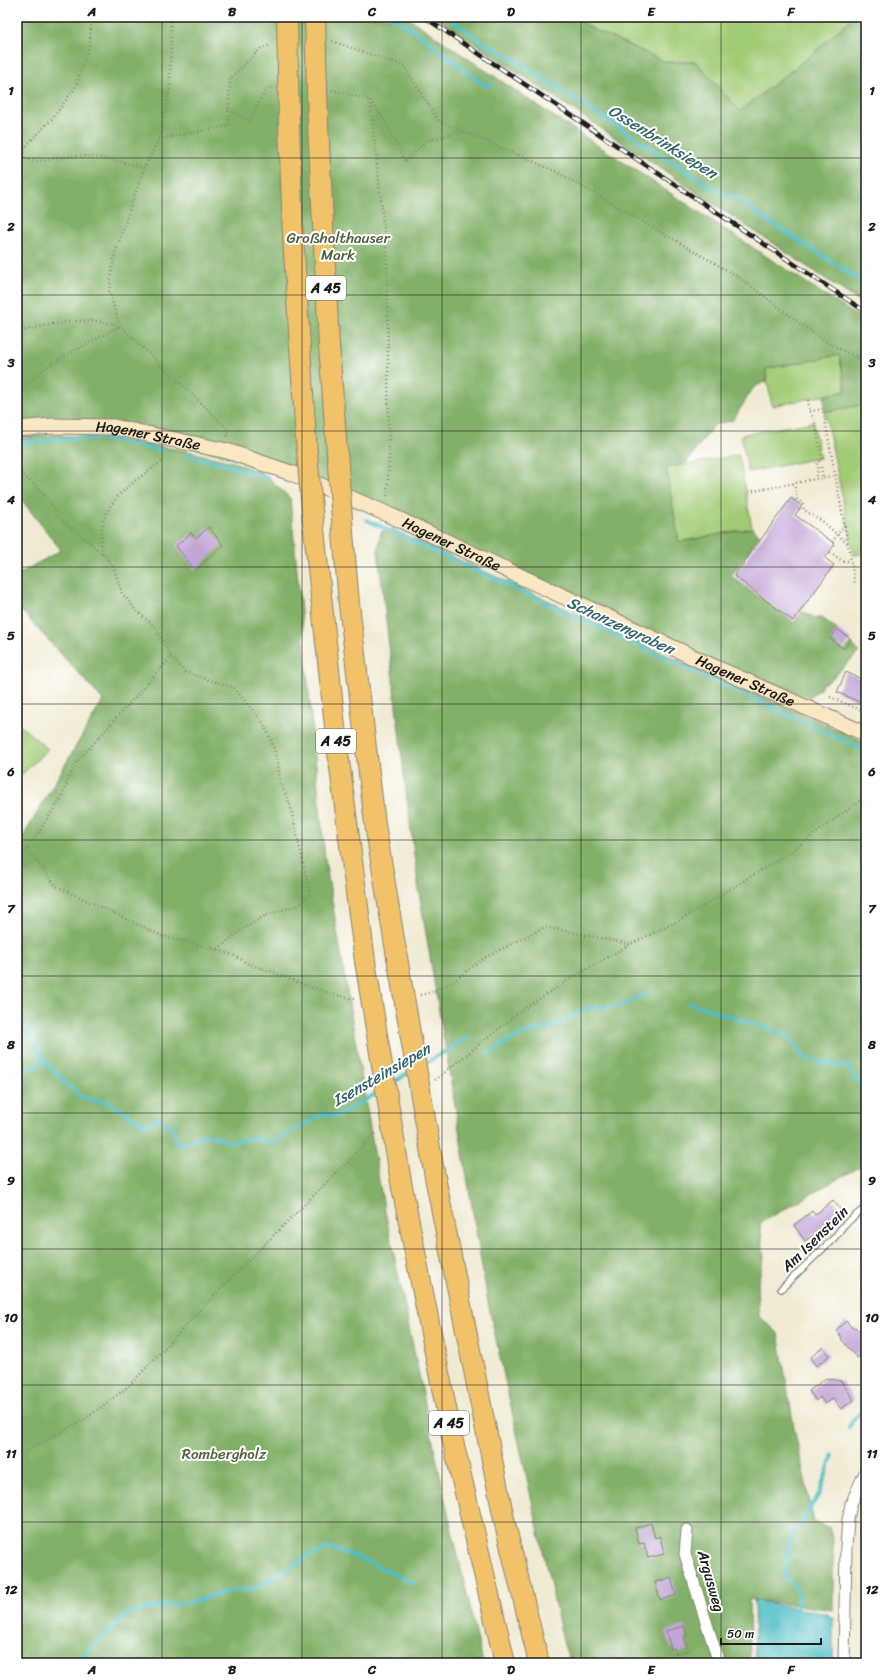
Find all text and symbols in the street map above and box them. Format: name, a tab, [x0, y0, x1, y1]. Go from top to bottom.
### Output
text: A	[87, 0, 96, 23]
text: B	[228, 0, 237, 23]
text: C	[367, 0, 377, 23]
text: D	[507, 0, 515, 23]
text: E	[647, 0, 656, 23]
text: F	[786, 0, 795, 23]
text: 1	[8, 79, 14, 102]
text: 1	[869, 79, 875, 102]
water label: Ossenbrinksiepen	[602, 96, 725, 188]
text: 2	[6, 215, 15, 238]
text: 2	[867, 215, 876, 238]
park label: Großholthauser Mark	[286, 225, 390, 268]
road number: A 45	[306, 276, 346, 300]
text: 3	[6, 351, 15, 374]
text: 3	[867, 351, 876, 374]
street label: Hagener Straße	[95, 414, 203, 458]
text: 4	[6, 488, 16, 511]
text: 4	[867, 488, 877, 511]
street label: Hagener Straße	[398, 510, 506, 579]
water label: Schanzengraben	[562, 588, 681, 664]
text: 5	[7, 624, 15, 647]
text: 5	[868, 624, 876, 647]
street label: Hagener Straße	[691, 647, 800, 714]
road number: A 45	[316, 729, 356, 753]
text: 6	[6, 760, 15, 783]
text: 6	[867, 760, 876, 783]
text: 7	[7, 897, 16, 920]
text: 7	[868, 897, 877, 920]
text: 8	[6, 1033, 15, 1056]
water label: Isensteinsiepen	[326, 1033, 438, 1115]
text: 8	[867, 1033, 876, 1056]
text: 9	[7, 1169, 15, 1192]
text: 9	[868, 1169, 876, 1192]
street label: Am Isenstein	[774, 1200, 855, 1279]
text: 10	[4, 1306, 18, 1329]
text: 10	[865, 1306, 879, 1329]
road number: A 45	[429, 1411, 469, 1435]
park label: Rombergholz	[182, 1441, 267, 1467]
text: 11	[5, 1442, 17, 1465]
text: 11	[866, 1442, 878, 1465]
street label: Argusweg	[689, 1546, 732, 1615]
text: 12	[4, 1578, 18, 1601]
text: 12	[865, 1578, 879, 1601]
scale bar	[721, 1620, 821, 1646]
text: 50 m	[727, 1623, 754, 1645]
text: A	[87, 1658, 96, 1680]
text: B	[228, 1658, 237, 1680]
text: C	[367, 1658, 377, 1680]
text: D	[507, 1658, 515, 1680]
text: E	[647, 1658, 656, 1680]
text: F	[786, 1658, 795, 1680]

